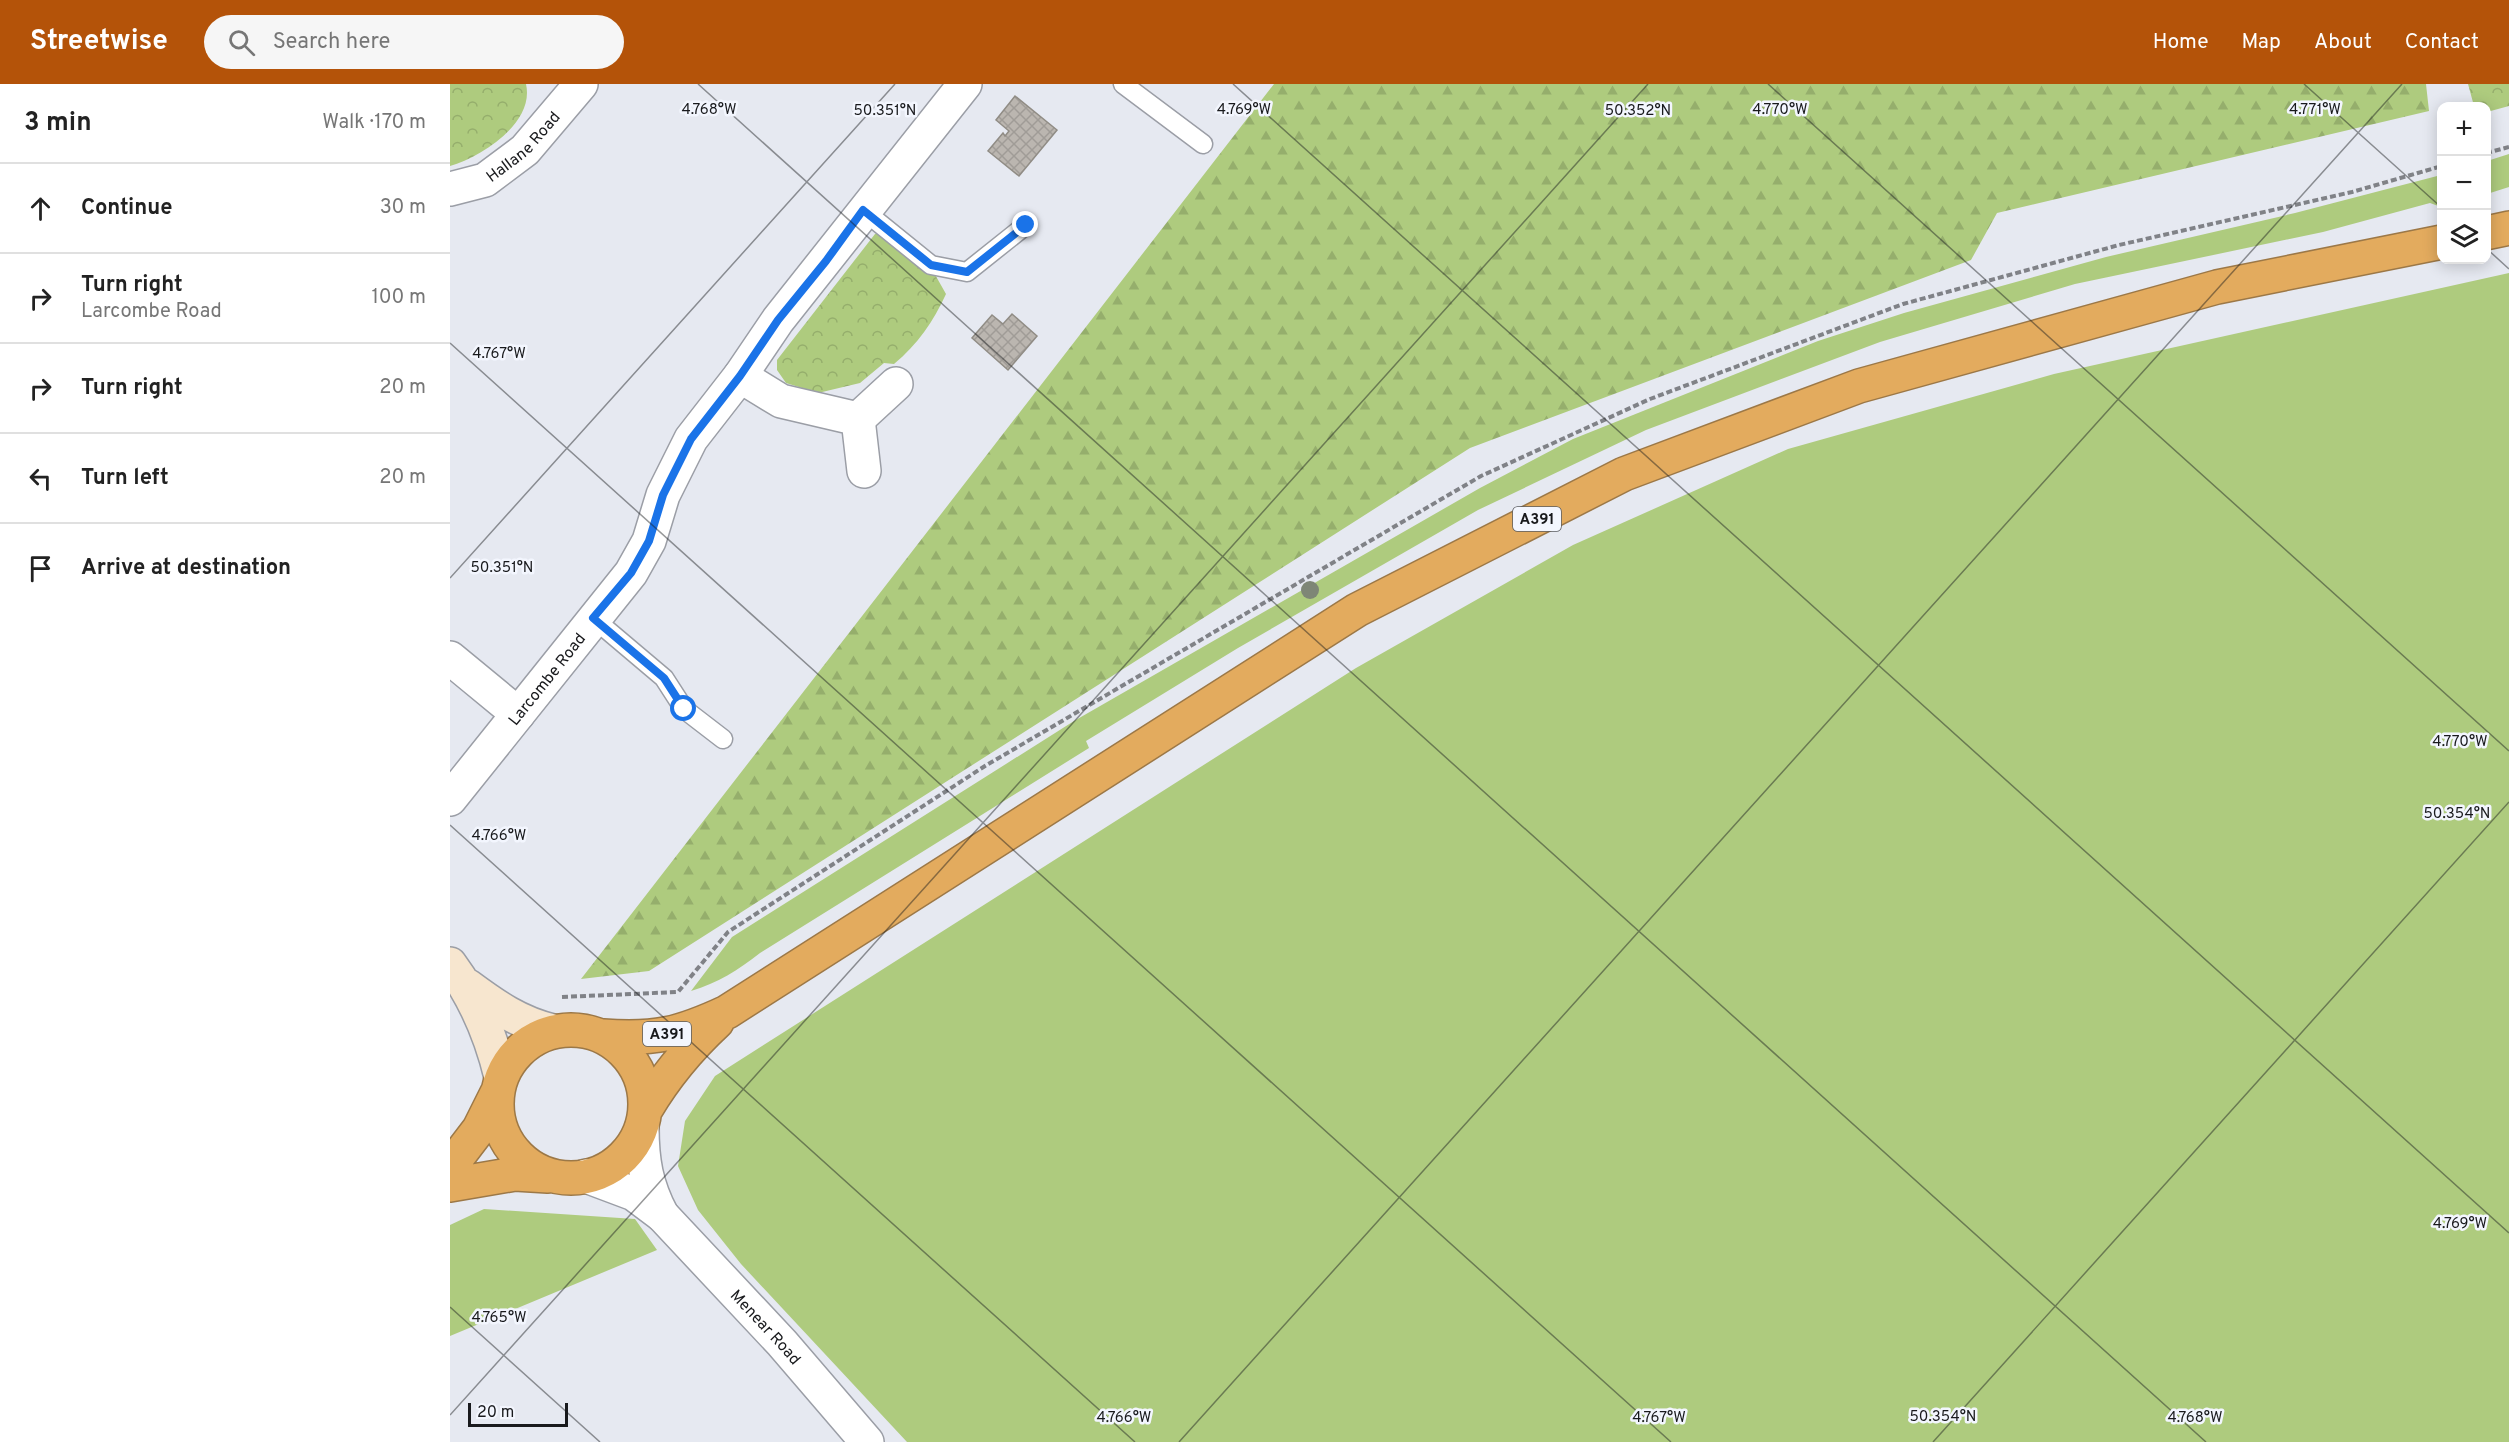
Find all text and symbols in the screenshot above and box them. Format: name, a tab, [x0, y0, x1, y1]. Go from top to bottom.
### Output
search box	[204, 15, 624, 69]
text: Streetwise	[30, 24, 168, 60]
icon: search	[225, 26, 258, 59]
text: Search here	[273, 29, 390, 56]
text: Home	[2153, 29, 2209, 56]
text: Map	[2242, 29, 2281, 56]
text: About	[2314, 29, 2372, 56]
text: Contact	[2405, 29, 2479, 56]
text: 4.768°W	[681, 101, 737, 120]
text: 4.769°W	[1217, 101, 1271, 120]
text: 4.770°W	[1752, 101, 1808, 120]
text: 4.771°W	[2289, 101, 2341, 120]
text: 50.351°N	[854, 102, 917, 121]
text: 50.352°N	[1605, 102, 1671, 121]
map controls	[2437, 102, 2491, 264]
button: +	[2437, 102, 2491, 156]
text: 3 min	[24, 107, 92, 140]
street label: Hallane Road	[483, 108, 565, 188]
text: Walk · 170 m	[322, 110, 426, 136]
button: −	[2437, 156, 2491, 210]
icon: ahead	[24, 192, 57, 225]
text: Continue	[81, 195, 172, 222]
text: 30 m	[380, 195, 426, 221]
button: layers	[2437, 210, 2491, 264]
route end	[1012, 211, 1038, 237]
text: Turn right	[81, 272, 183, 299]
icon: right	[24, 282, 57, 315]
text: 100 m	[371, 285, 426, 311]
text: Larcombe Road	[81, 299, 222, 325]
text: 4.767°W	[472, 345, 526, 364]
icon: right	[24, 372, 57, 405]
text: Turn right	[81, 375, 183, 402]
text: 20 m	[379, 375, 426, 401]
icon: left	[24, 462, 57, 495]
text: Turn left	[81, 465, 169, 492]
text: 20 m	[379, 465, 426, 491]
road number: A391	[1513, 507, 1561, 531]
icon: arrive	[24, 552, 57, 585]
text: Arrive at destination	[81, 555, 291, 582]
text: 50.351°N	[471, 559, 534, 578]
street label: Larcombe Road	[505, 630, 591, 730]
route start	[670, 695, 696, 721]
text: 4.770°W	[2432, 733, 2488, 752]
text: 50.354°N	[2423, 805, 2491, 824]
text: 4.766°W	[472, 827, 526, 846]
road number: A391	[643, 1022, 691, 1046]
text: 4.769°W	[2433, 1215, 2487, 1234]
street label: Menear Road	[725, 1286, 804, 1370]
text: 4.765°W	[471, 1309, 527, 1328]
scale bar	[468, 1400, 568, 1428]
text: 20 m	[477, 1403, 514, 1423]
text: 50.354°N	[1909, 1408, 1977, 1427]
text: 4.766°W	[1097, 1409, 1151, 1428]
text: 4.767°W	[1632, 1409, 1686, 1428]
text: 4.768°W	[2167, 1409, 2223, 1428]

